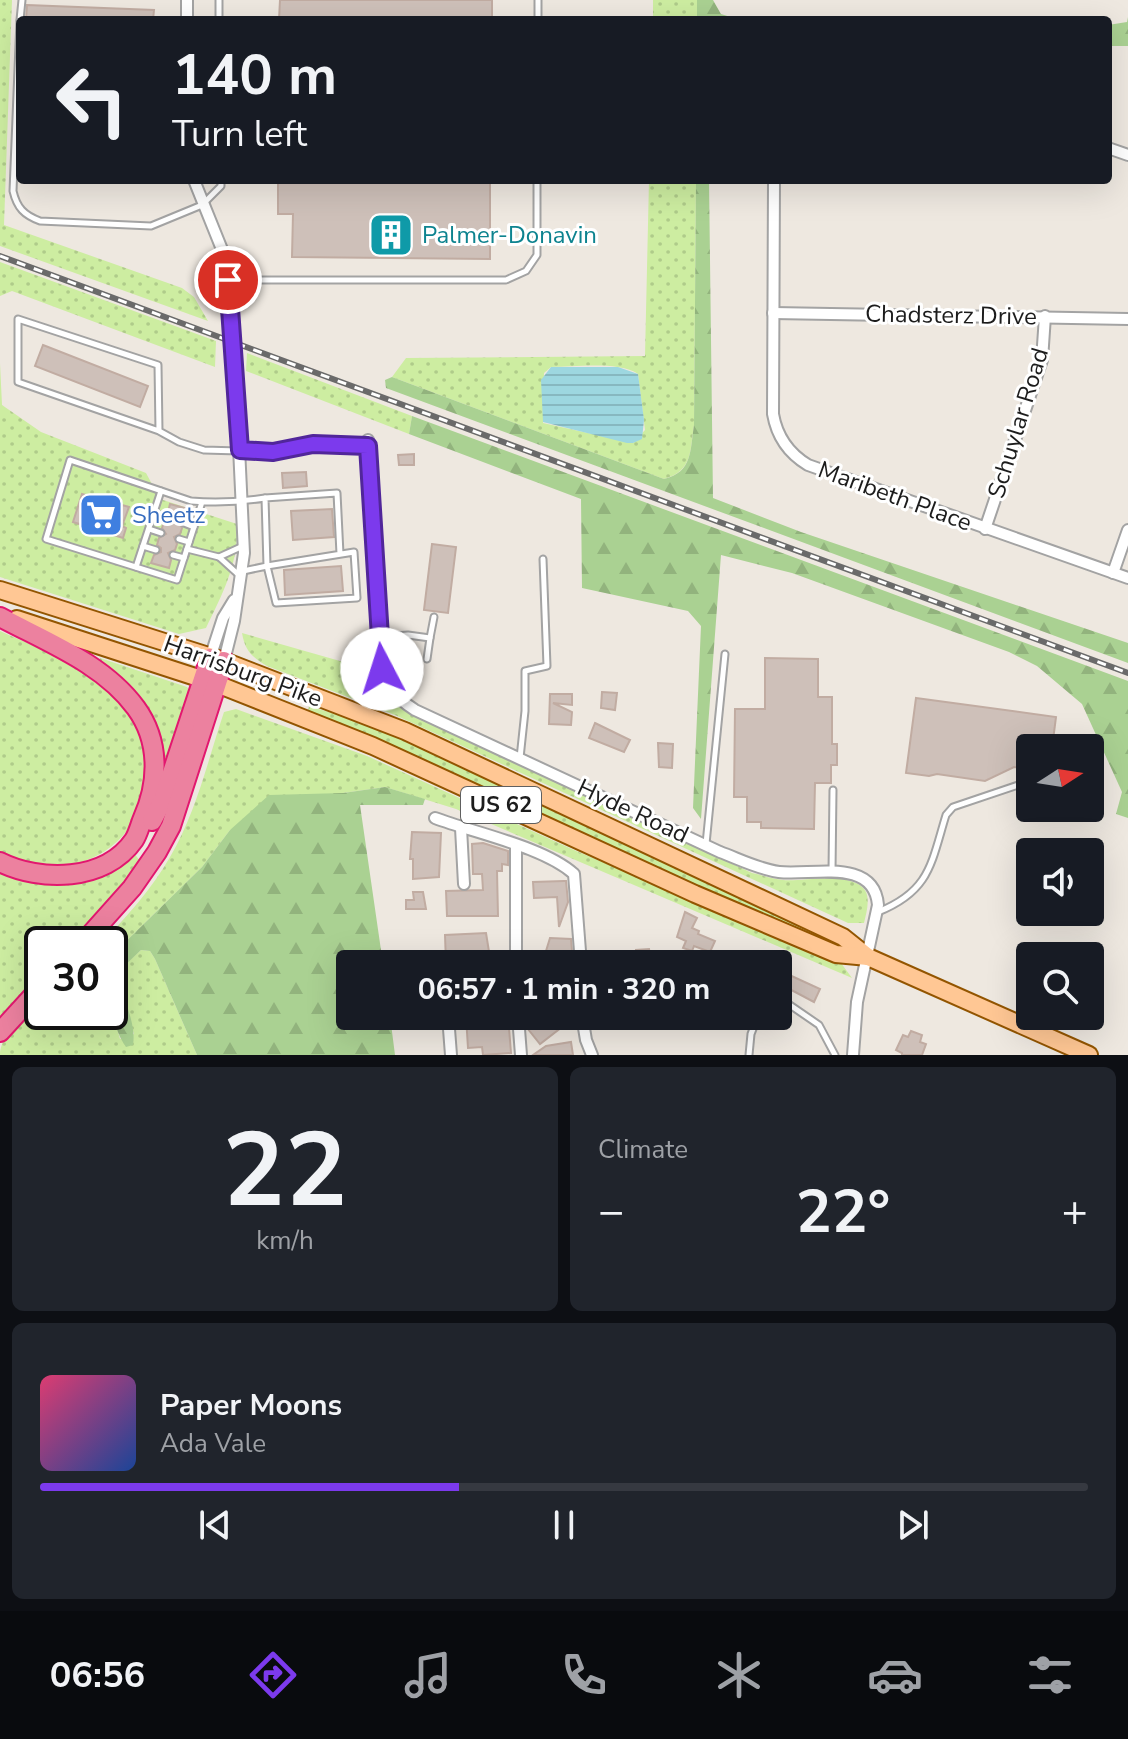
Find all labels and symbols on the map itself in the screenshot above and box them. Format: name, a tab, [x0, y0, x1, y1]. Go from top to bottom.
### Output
building icon: Palmer-Donavin	[367, 211, 415, 259]
place label: Palmer-Donavin	[422, 219, 597, 251]
pin	[194, 246, 262, 314]
street label: Chadsterz Drive	[865, 298, 1037, 332]
street label: Schuylar Road	[980, 344, 1056, 502]
street label: Maribeth Place	[814, 453, 976, 539]
supermarket icon: Sheetz	[77, 491, 125, 539]
place label: Sheetz	[132, 499, 205, 531]
street label: Harrisburg Pike	[159, 627, 327, 715]
position arrow	[340, 627, 424, 711]
north arrow	[1016, 734, 1104, 822]
street label: Hyde Road	[572, 771, 694, 851]
road number: US 62	[461, 787, 541, 823]
speed limit sign: 30	[24, 926, 128, 1030]

